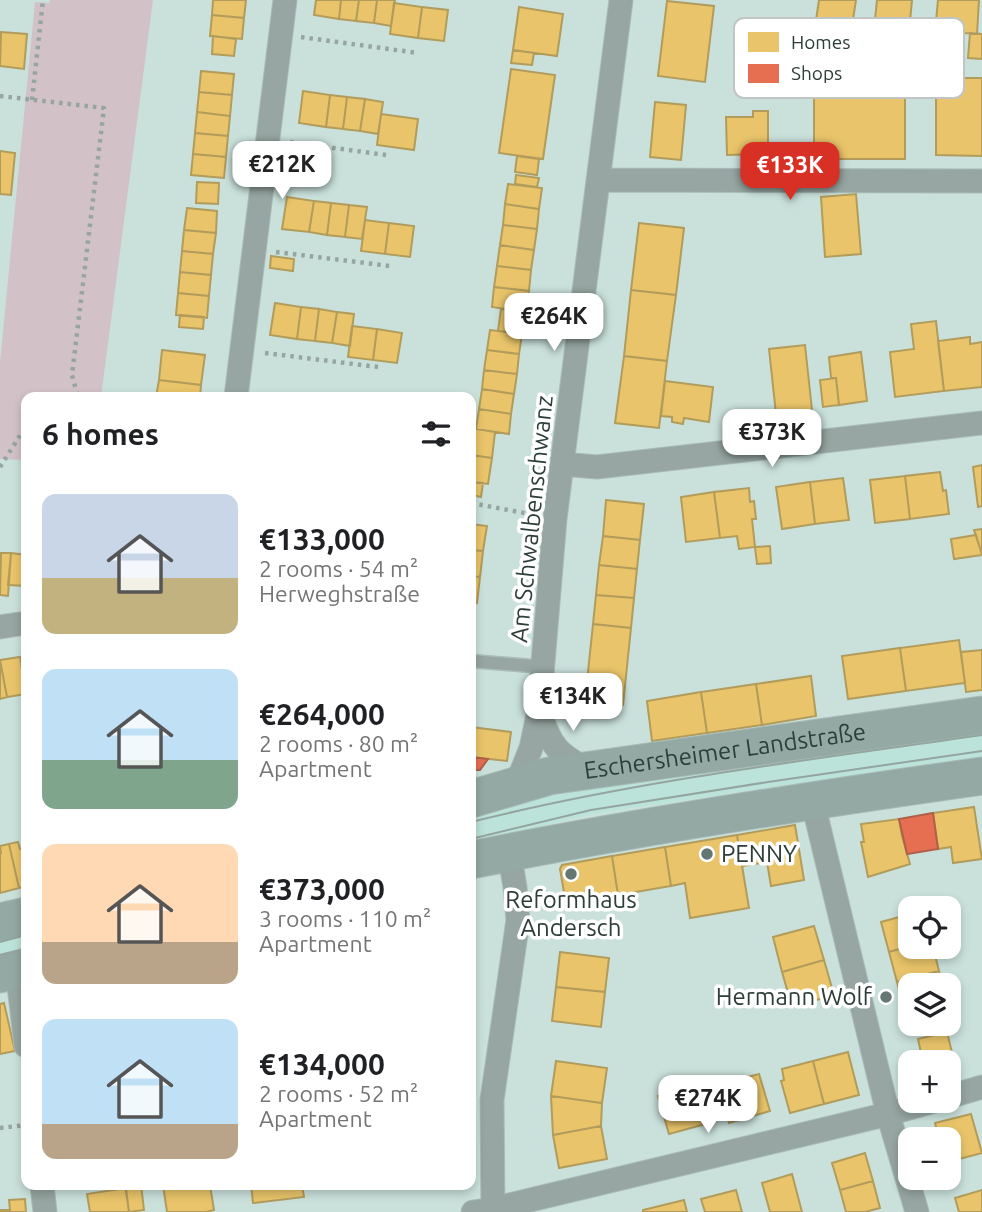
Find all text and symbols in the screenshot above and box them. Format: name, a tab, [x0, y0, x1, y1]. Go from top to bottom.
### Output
legend	[734, 18, 964, 98]
text: Homes	[791, 31, 851, 53]
text: Shops	[791, 62, 842, 84]
pin: €212K	[233, 142, 331, 201]
pin: €133K	[741, 142, 839, 202]
text: €212K	[248, 151, 316, 176]
text: €133K	[756, 152, 824, 177]
pin: €264K	[505, 294, 603, 353]
text: €264K	[520, 303, 588, 328]
street label: Am Schwalbenschwanz	[505, 394, 558, 644]
pin: €373K	[723, 410, 821, 469]
icon: filters	[417, 415, 455, 453]
text: 6 homes	[42, 417, 159, 451]
text: €373K	[738, 419, 806, 444]
icon: home	[98, 522, 182, 606]
text: €133,000	[259, 522, 385, 556]
text: 2 rooms · 54 m²	[259, 556, 418, 581]
text: Herweghstraße	[259, 581, 420, 606]
pin: €134K	[524, 674, 622, 733]
text: €134K	[539, 683, 607, 708]
icon: home	[98, 697, 182, 781]
text: €264,000	[259, 697, 385, 731]
street label: Eschersheimer Landstraße	[582, 718, 868, 784]
text: 2 rooms · 80 m²	[259, 731, 418, 756]
text: Apartment	[259, 756, 372, 781]
place label: PENNY	[721, 840, 797, 867]
marker: PENNY	[699, 846, 715, 862]
marker: Reformhaus Andersch	[563, 866, 579, 882]
icon: home	[98, 872, 182, 956]
text: €373,000	[259, 872, 385, 906]
place label: Reformhaus Andersch	[505, 886, 637, 941]
map controls	[898, 896, 961, 1190]
button: locate	[898, 896, 961, 959]
text: 3 rooms · 110 m²	[259, 906, 431, 931]
text: Apartment	[259, 931, 372, 956]
button: layers	[898, 973, 961, 1036]
place label: Hermann Wolf	[716, 983, 873, 1010]
marker: Hermann Wolf	[878, 989, 894, 1005]
icon: home	[98, 1047, 182, 1131]
text: €134,000	[259, 1047, 385, 1081]
button: +	[898, 1050, 961, 1113]
pin: €274K	[659, 1076, 757, 1135]
text: 2 rooms · 52 m²	[259, 1081, 418, 1106]
text: €274K	[674, 1085, 742, 1110]
text: Apartment	[259, 1106, 372, 1131]
button: −	[898, 1127, 961, 1190]

